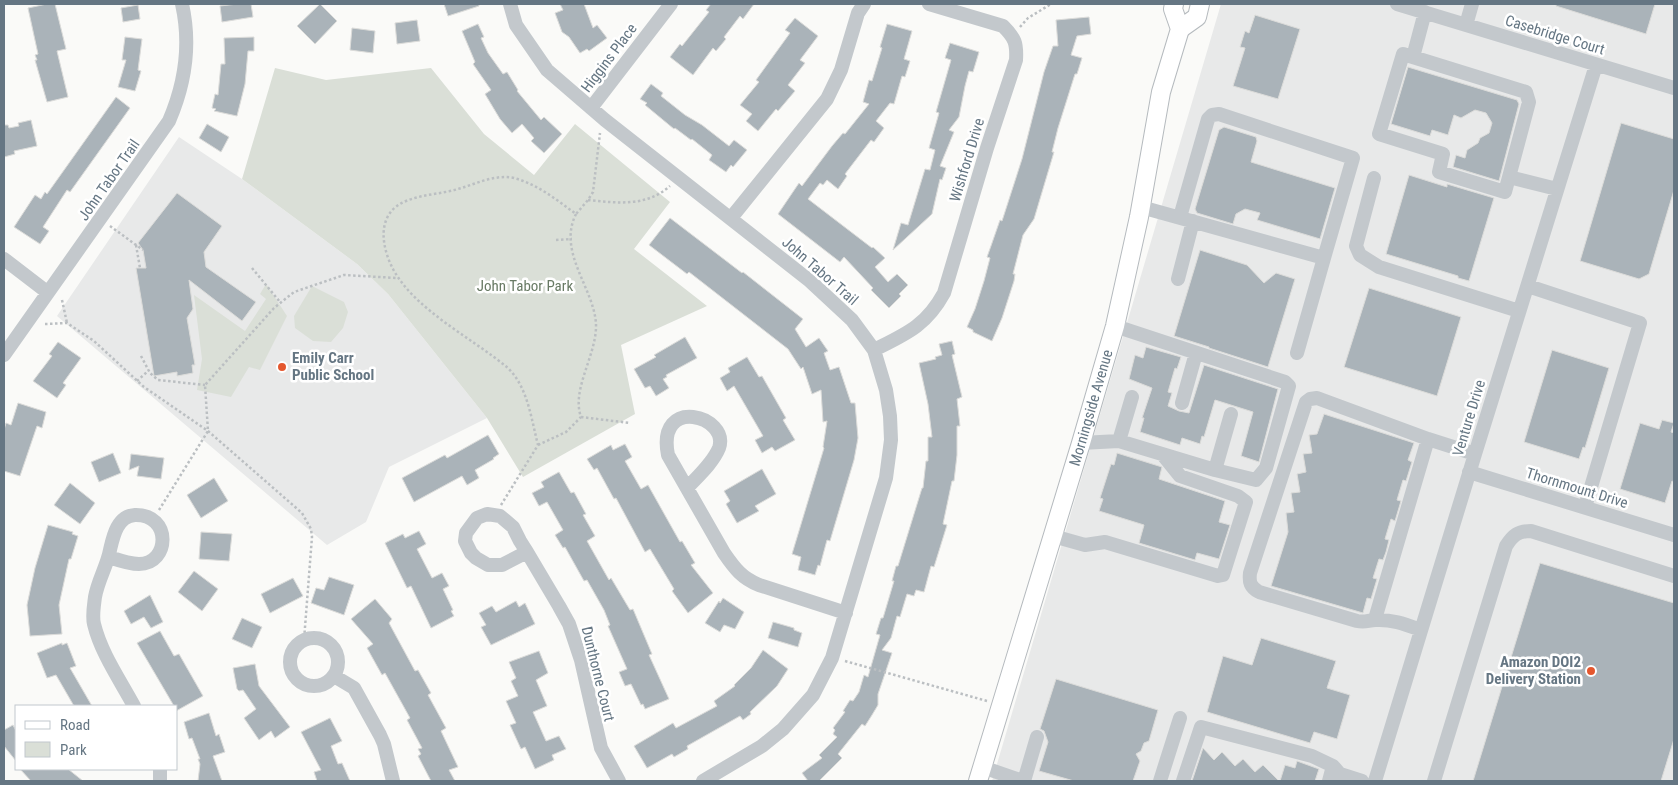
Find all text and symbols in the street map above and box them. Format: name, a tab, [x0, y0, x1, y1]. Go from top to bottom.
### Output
street label: Casebridge Court	[1503, 11, 1607, 59]
street label: Higgins Place	[577, 20, 641, 96]
street label: Wishford Drive	[946, 116, 988, 204]
street label: John Tabor Trail	[74, 136, 144, 224]
street label: John Tabor Trail	[778, 233, 862, 309]
park label: John Tabor Park	[477, 277, 573, 295]
street label: Morningside Avenue	[1066, 348, 1117, 468]
place label: Emily Carr Public School	[292, 349, 374, 384]
marker: Emily Carr Public School	[276, 361, 288, 373]
street label: Venture Drive	[1449, 378, 1489, 458]
street label: Thornmount Drive	[1524, 464, 1630, 512]
street label: Dunthorne Court	[578, 625, 618, 723]
place label: Amazon DOI2 Delivery Station	[1486, 653, 1581, 688]
marker: Amazon DOI2 Delivery Station	[1585, 665, 1597, 677]
legend	[15, 705, 178, 770]
text: Road	[60, 716, 90, 734]
text: Park	[60, 741, 87, 759]

